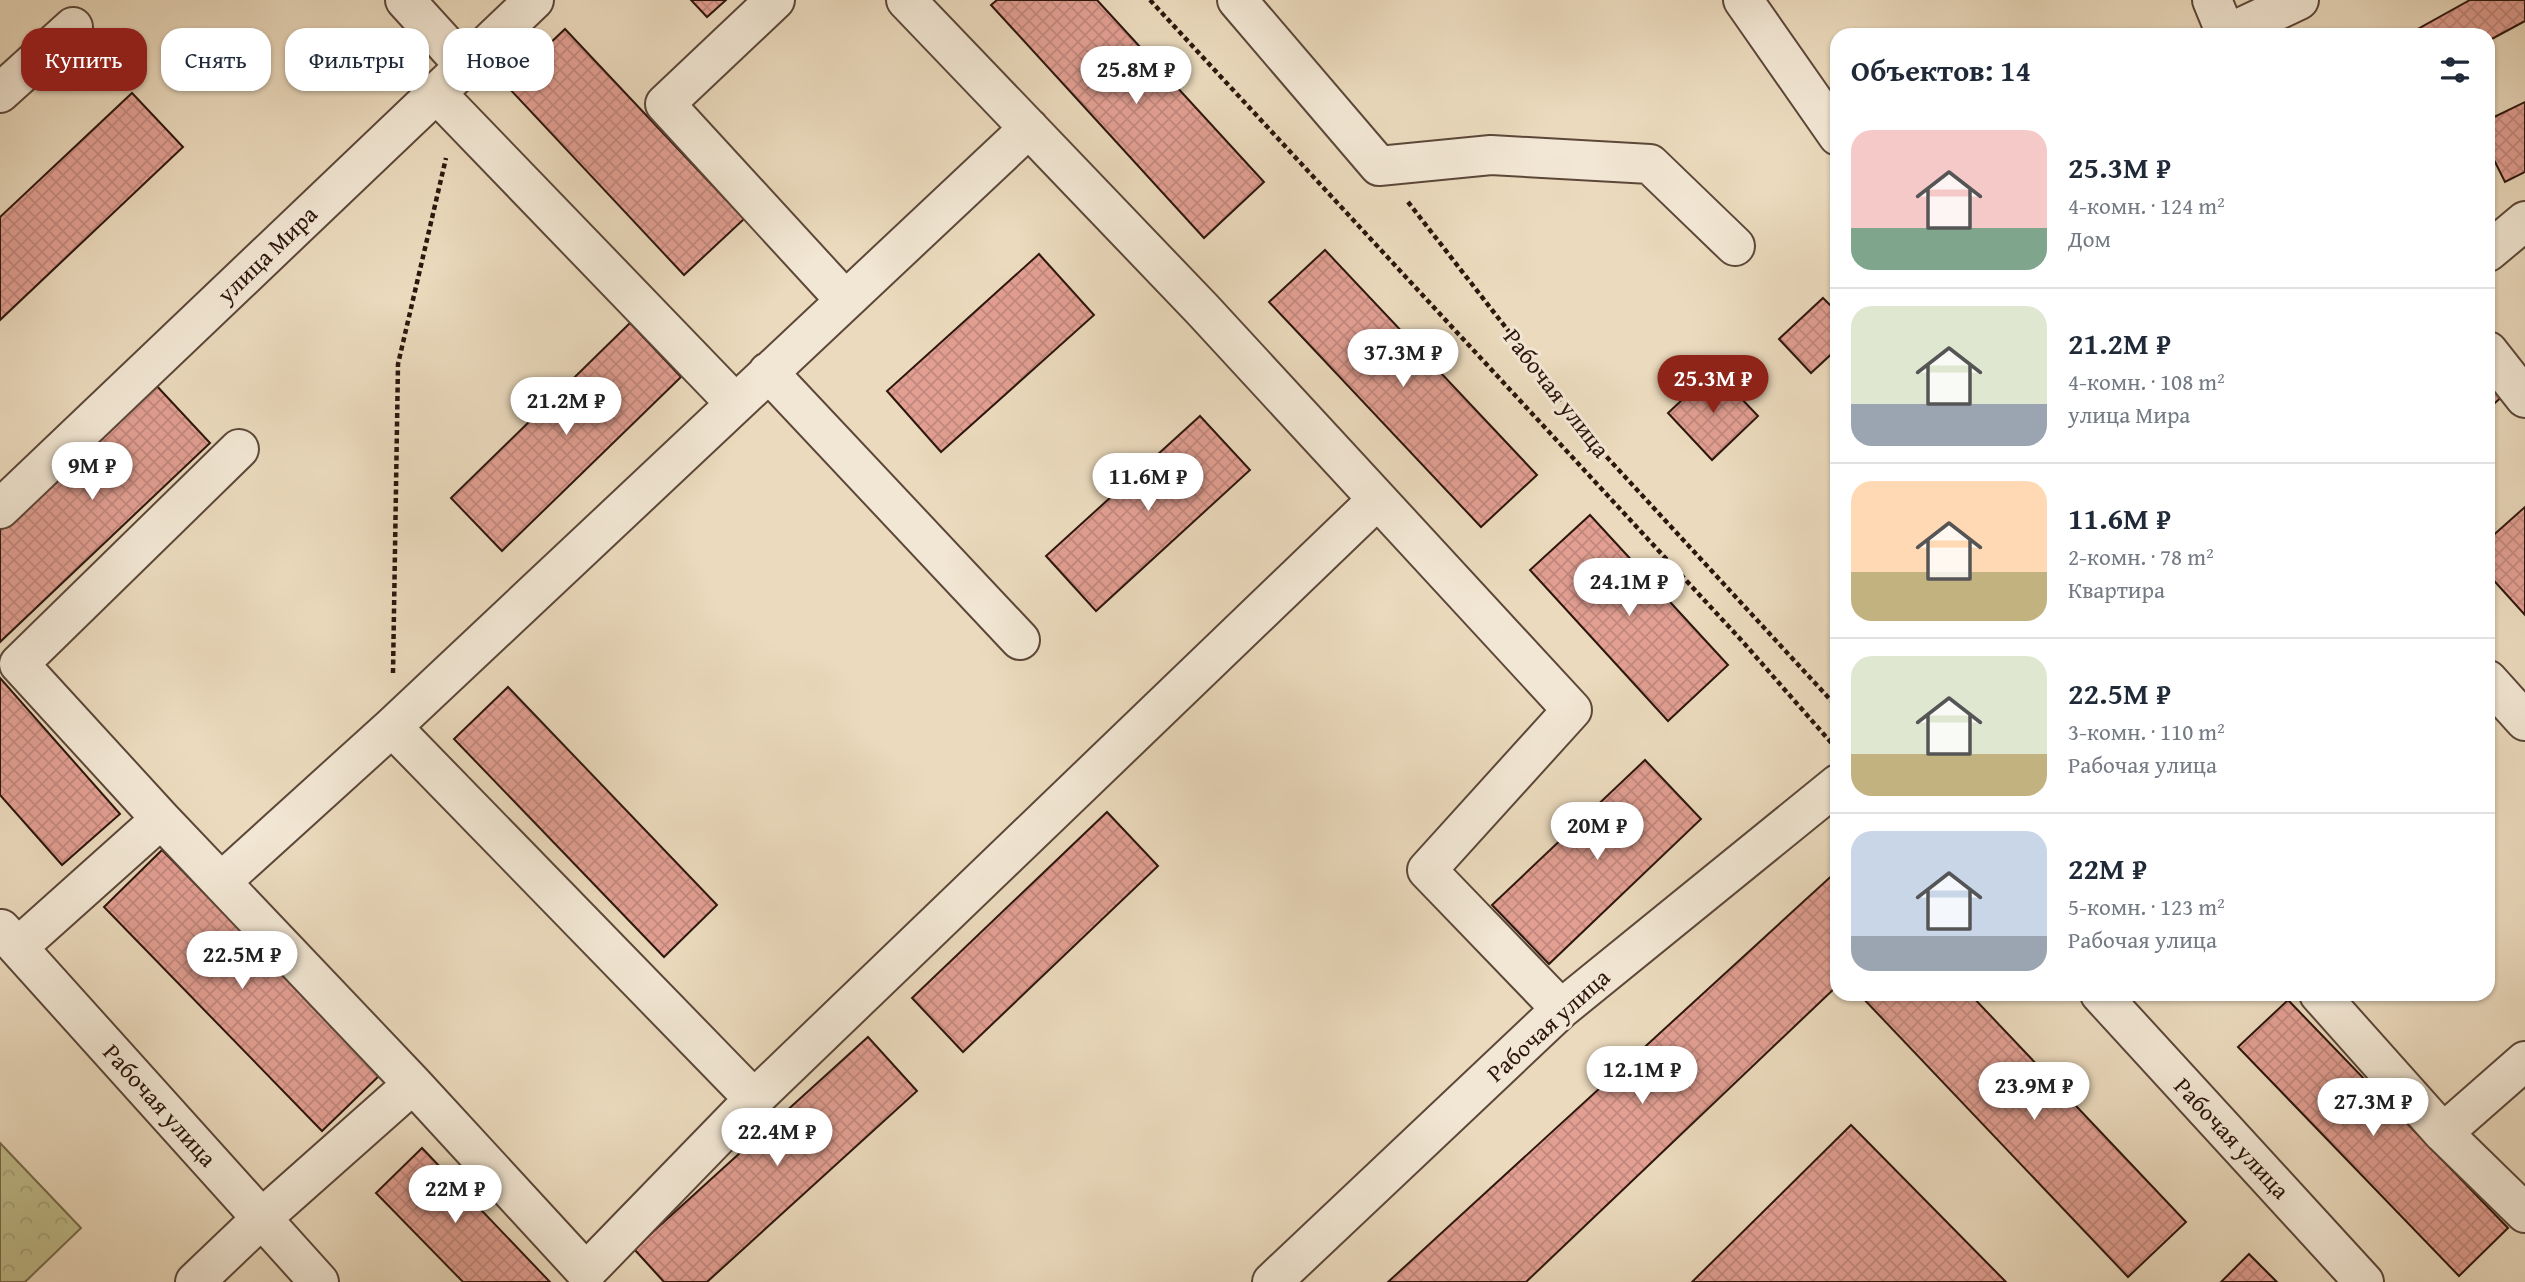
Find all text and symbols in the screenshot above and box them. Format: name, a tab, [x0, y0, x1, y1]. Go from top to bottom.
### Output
chip: Купить	[21, 28, 147, 91]
chip: Снять	[161, 28, 271, 91]
chip: Фильтры	[285, 28, 429, 91]
chip: Новое	[443, 28, 554, 91]
pin: 25.8M ₽	[1071, 46, 1201, 106]
text: Объектов: 14	[1851, 48, 2031, 92]
icon: filters	[2436, 51, 2474, 89]
text: 25.8M ₽	[1096, 52, 1176, 85]
text: 25.3M ₽	[2068, 145, 2171, 189]
icon: home	[1907, 158, 1991, 242]
text: 4-комн. · 124 m²	[2068, 189, 2225, 222]
street label: улица Мира	[208, 197, 325, 312]
text: Дом	[2068, 222, 2111, 255]
street label: Рабочая улица	[1495, 321, 1619, 465]
text: 21.2M ₽	[2068, 321, 2171, 365]
pin: 37.3M ₽	[1338, 330, 1468, 389]
icon: home	[1907, 334, 1991, 418]
text: 37.3M ₽	[1363, 335, 1443, 368]
pin: 25.3M ₽	[1648, 356, 1778, 415]
text: 25.3M ₽	[1673, 361, 1753, 394]
text: 4-комн. · 108 m²	[2068, 365, 2225, 398]
pin: 21.2M ₽	[501, 378, 631, 437]
text: 21.2M ₽	[526, 383, 606, 416]
text: улица Мира	[2068, 398, 2190, 431]
pin: 9M ₽	[51, 442, 133, 502]
text: 9M ₽	[68, 448, 116, 481]
pin: 11.6M ₽	[1083, 454, 1213, 513]
text: 11.6M ₽	[1108, 459, 1188, 492]
text: 11.6M ₽	[2068, 496, 2171, 540]
icon: home	[1907, 509, 1991, 593]
text: 2-комн. · 78 m²	[2068, 540, 2214, 573]
pin: 24.1M ₽	[1564, 558, 1694, 618]
text: 24.1M ₽	[1589, 564, 1669, 597]
text: Квартира	[2068, 573, 2165, 606]
text: 22.5M ₽	[2068, 671, 2171, 715]
icon: home	[1907, 684, 1991, 768]
text: 3-комн. · 110 m²	[2068, 715, 2225, 748]
text: Рабочая улица	[2068, 748, 2217, 781]
pin: 20M ₽	[1548, 802, 1646, 862]
text: 20M ₽	[1567, 808, 1627, 841]
text: 22M ₽	[2068, 846, 2147, 890]
icon: home	[1907, 859, 1991, 943]
text: 5-комн. · 123 m²	[2068, 890, 2225, 923]
text: Рабочая улица	[2068, 923, 2217, 956]
pin: 22.5M ₽	[177, 932, 307, 991]
text: 22.5M ₽	[202, 937, 282, 970]
street label: Рабочая улица	[1479, 960, 1618, 1090]
street label: Рабочая улица	[95, 1036, 225, 1175]
pin: 12.1M ₽	[1577, 1046, 1707, 1106]
text: 12.1M ₽	[1602, 1052, 1682, 1085]
pin: 23.9M ₽	[1969, 1062, 2099, 1122]
text: 23.9M ₽	[1994, 1068, 2074, 1101]
street label: Рабочая улица	[2166, 1069, 2298, 1207]
pin: 27.3M ₽	[2308, 1078, 2438, 1138]
text: 27.3M ₽	[2333, 1084, 2413, 1117]
pin: 22.4M ₽	[712, 1108, 842, 1168]
text: 22.4M ₽	[737, 1114, 817, 1147]
pin: 22M ₽	[406, 1166, 504, 1225]
text: 22M ₽	[425, 1171, 485, 1204]

